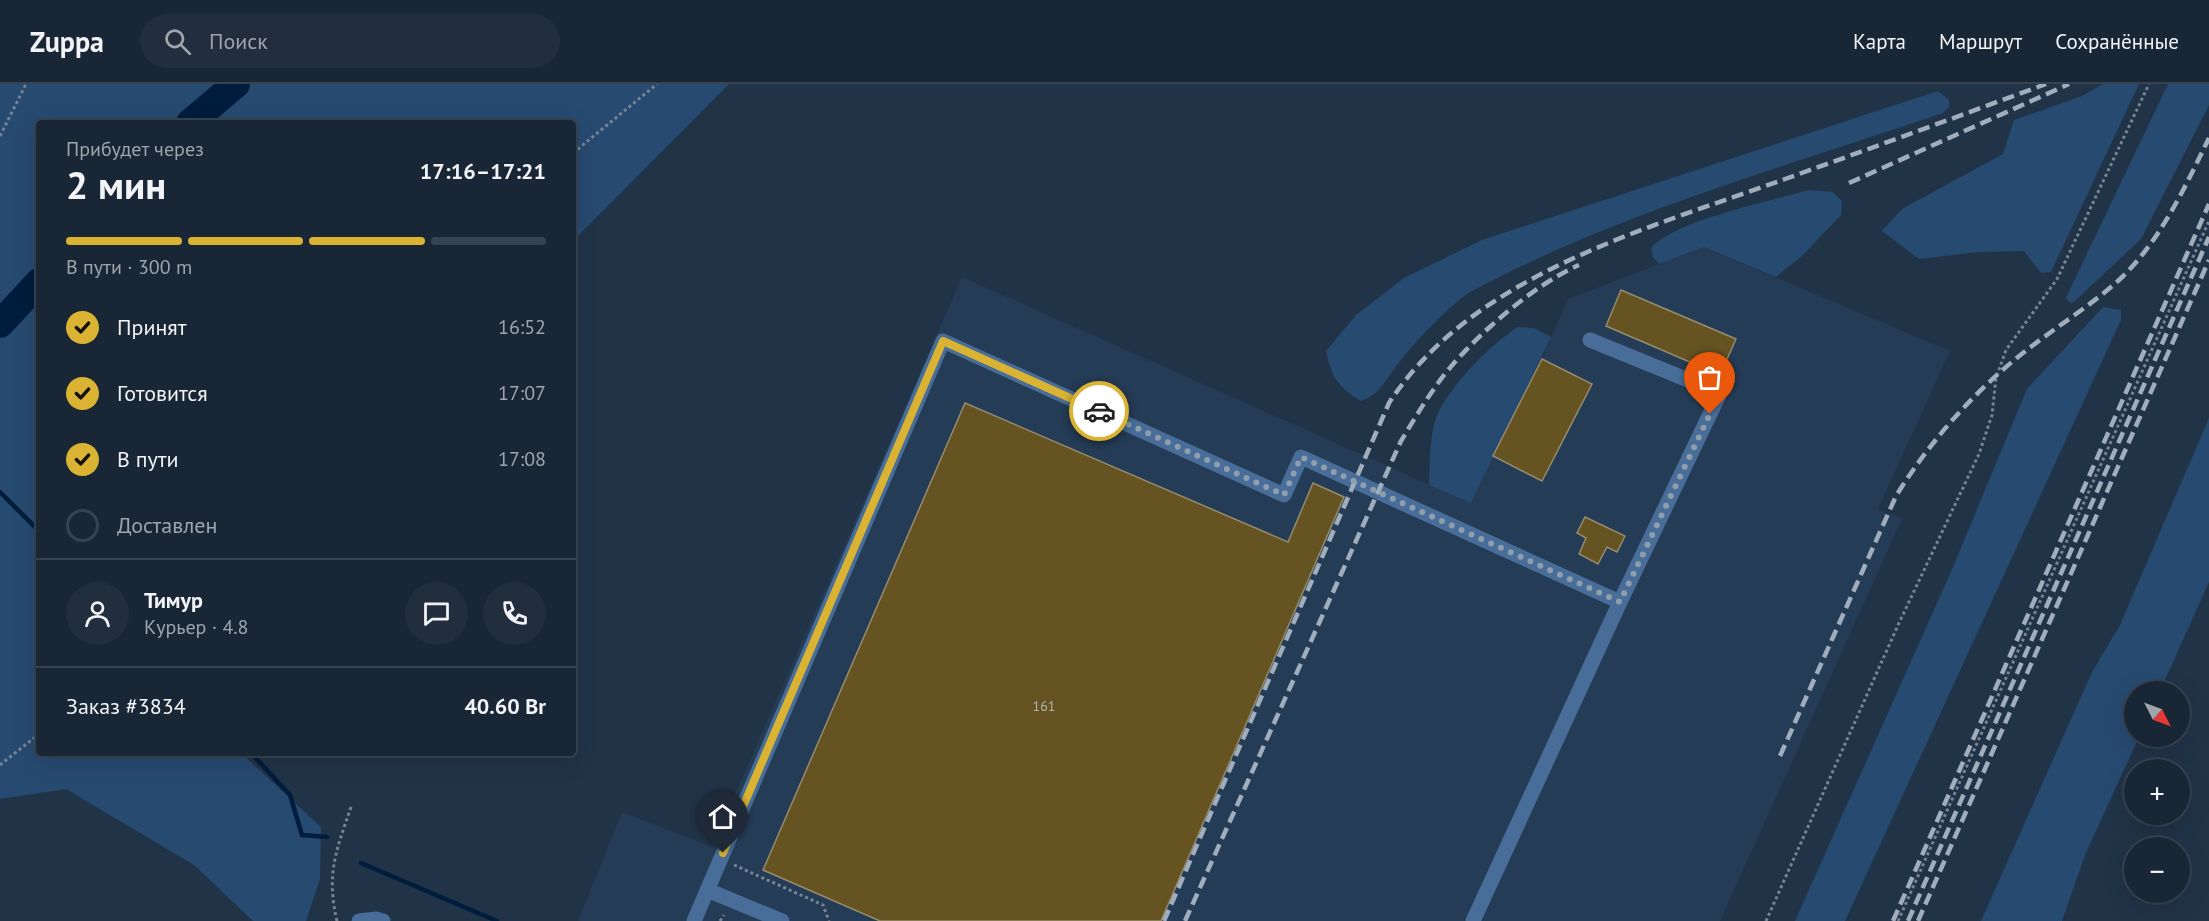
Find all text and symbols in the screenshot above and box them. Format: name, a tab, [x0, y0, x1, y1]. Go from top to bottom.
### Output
search box	[140, 14, 560, 68]
text: Zuppa	[30, 23, 104, 60]
icon: search	[161, 25, 194, 58]
text: Поиск	[209, 27, 268, 55]
text: Карта	[1853, 28, 1906, 55]
text: Маршрут	[1939, 28, 2022, 55]
text: Сохранённые	[2055, 28, 2179, 55]
text: Прибудет через	[66, 136, 204, 162]
text: 17:16–17:21	[420, 157, 546, 185]
text: 2 мин	[66, 159, 166, 210]
text: В пути · 300 m	[66, 254, 192, 280]
icon: check	[66, 311, 99, 344]
text: Принят	[117, 313, 187, 341]
text: 16:52	[498, 314, 546, 340]
pin	[1684, 352, 1735, 414]
icon: bag	[1693, 361, 1726, 394]
icon: check	[66, 377, 99, 410]
text: Готовится	[117, 379, 208, 407]
text: 17:07	[498, 380, 546, 406]
courier	[1069, 381, 1129, 441]
icon: car	[1083, 395, 1116, 428]
icon: check	[66, 443, 99, 476]
text: В пути	[117, 445, 179, 473]
text: 17:08	[498, 446, 546, 472]
text: Доставлен	[117, 511, 217, 539]
button: person	[66, 582, 129, 645]
button: chat	[405, 582, 468, 645]
button: phone	[483, 582, 546, 645]
text: Тимур	[144, 586, 203, 614]
text: Курьер · 4.8	[144, 614, 248, 640]
north arrow	[2124, 681, 2190, 747]
map controls	[2124, 681, 2190, 903]
text: Заказ #3834	[66, 692, 186, 720]
text: 40.60 Br	[464, 692, 546, 720]
house number: 161	[1033, 697, 1055, 715]
button: +	[2124, 759, 2190, 825]
pin	[697, 791, 748, 853]
icon: home	[706, 800, 739, 833]
button: −	[2124, 837, 2190, 903]

